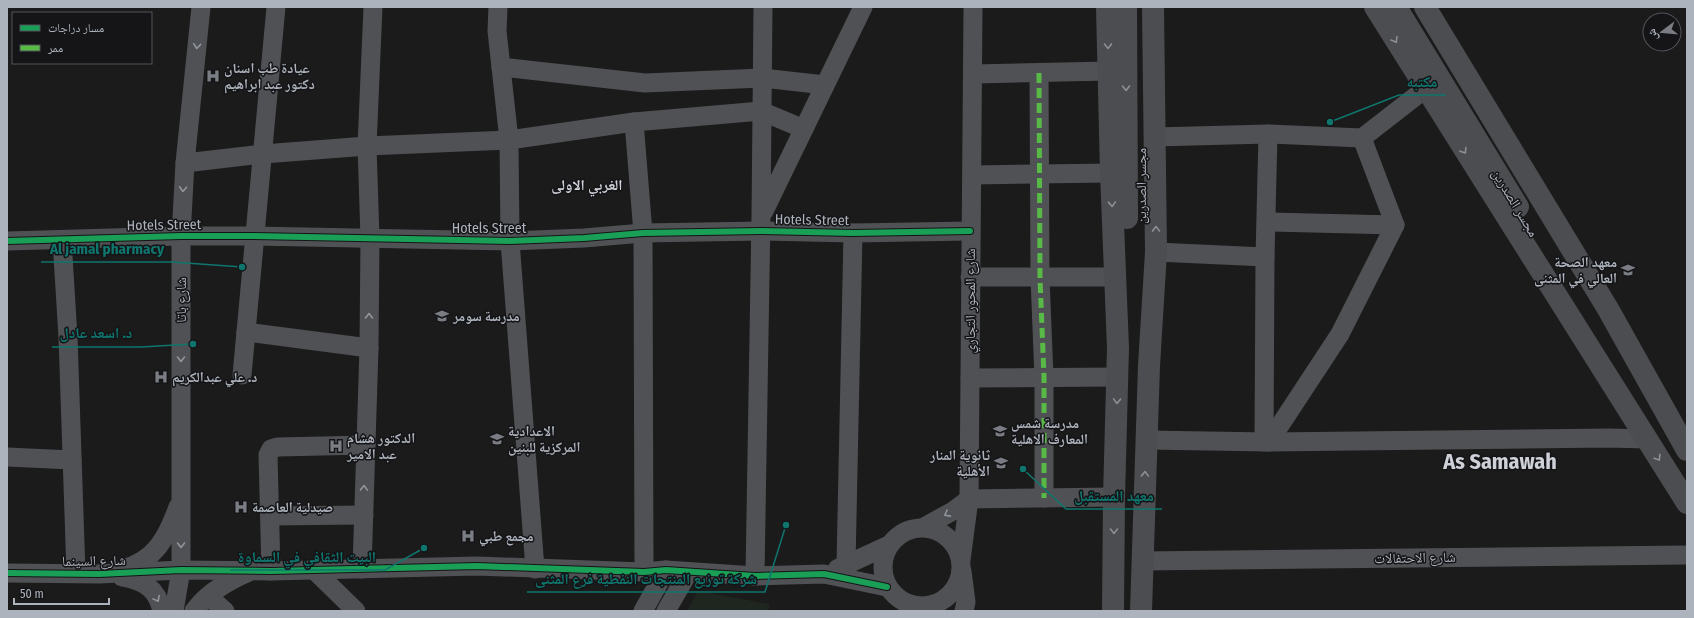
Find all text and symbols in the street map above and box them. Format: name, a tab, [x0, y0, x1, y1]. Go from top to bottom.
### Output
legend	[12, 12, 152, 64]
north arrow	[1642, 12, 1682, 52]
text: مسار دراجات	[48, 21, 104, 35]
text: ش	[1645, 27, 1662, 42]
one-way arrow	[1391, 36, 1398, 43]
text: ممر	[47, 41, 63, 55]
one-way arrow	[193, 43, 202, 49]
one-way arrow	[1104, 43, 1112, 49]
place label: عيادة طب اسنان دكتور عبد ابراهيم	[224, 60, 315, 94]
hospital icon: عيادة طب اسنان دكتور عبد ابراهيم	[205, 68, 221, 84]
callout: مكتبه	[1399, 68, 1446, 95]
text: مكتبه	[1407, 73, 1437, 91]
one-way arrow	[1122, 85, 1130, 91]
one-way arrow	[1460, 146, 1467, 153]
street label: مجسر الصدرين	[1133, 148, 1150, 224]
street label: مجسر الصدرين	[1488, 166, 1542, 240]
district label: الغربي الاولى	[551, 176, 623, 197]
one-way arrow	[179, 186, 188, 192]
one-way arrow	[1108, 201, 1117, 207]
street label: Hotels Street	[775, 211, 850, 229]
street label: Hotels Street	[127, 216, 202, 234]
street label: Hotels Street	[452, 220, 527, 237]
one-way arrow	[1151, 226, 1160, 232]
callout: Al jamal pharmacy	[41, 235, 172, 262]
text: Al jamal pharmacy	[49, 240, 165, 258]
street label: شارع المحور التجاري	[962, 249, 981, 353]
place label: معهد الصحة العالي في المثنى	[1534, 254, 1617, 289]
school or university icon: معهد الصحة العالي في المثنى	[1620, 262, 1636, 278]
street label: شارع باتا	[173, 277, 191, 323]
school or university icon: مدرسة سومر	[434, 308, 450, 324]
place label: مدرسة سومر	[452, 308, 520, 325]
one-way arrow	[365, 313, 373, 319]
callout: د. اسعد عادل	[52, 320, 141, 347]
text: د. اسعد عادل	[60, 324, 132, 342]
one-way arrow	[177, 356, 185, 362]
hospital icon: د. علي عبدالكريم	[153, 369, 169, 385]
place label: د. علي عبدالكريم	[172, 369, 257, 388]
one-way arrow	[1113, 398, 1122, 404]
place label: مدرسة شمس المعارف الاهلية	[1011, 415, 1088, 448]
place label: الاعدادية المركزية للبنين	[508, 423, 580, 456]
school or university icon: مدرسة شمس المعارف الاهلية	[992, 423, 1008, 439]
place label: الدكتور هشام عبد الامير	[346, 430, 415, 463]
school or university icon: الاعدادية المركزية للبنين	[489, 431, 505, 447]
hospital icon: الدكتور هشام عبد الامير	[328, 438, 344, 454]
place label: ثانوية المنار الأهلية	[929, 447, 990, 480]
district label: As Samawah	[1442, 448, 1557, 475]
one-way arrow	[1653, 453, 1660, 460]
school or university icon: ثانوية المنار الأهلية	[993, 455, 1009, 471]
one-way arrow	[1141, 471, 1149, 477]
callout: معهد المستقبل	[1066, 482, 1162, 509]
one-way arrow	[360, 485, 369, 491]
text: معهد المستقبل	[1074, 487, 1154, 505]
hospital icon: صيدلية العاصمة	[233, 499, 249, 515]
place label: صيدلية العاصمة	[252, 499, 333, 516]
one-way arrow	[944, 510, 951, 517]
hospital icon: مجمع طبي	[460, 528, 476, 544]
place label: مجمع طبي	[479, 528, 534, 547]
one-way arrow	[1110, 528, 1118, 534]
one-way arrow	[177, 542, 185, 548]
callout: البيت الثقافي في السماوة	[230, 543, 385, 570]
text: البيت الثقافي في السماوة	[238, 548, 376, 569]
street label: شارع الاحتفالات	[1374, 549, 1456, 568]
street label: شارع السينما	[62, 552, 126, 571]
callout: شركة توزيع المنتجات النفطية فرع المثنى	[527, 565, 765, 592]
text: شركة توزيع المنتجات النفطية فرع المثنى	[535, 570, 757, 589]
scale bar	[14, 580, 109, 606]
text: 50 m	[20, 587, 44, 601]
one-way arrow	[153, 595, 160, 602]

